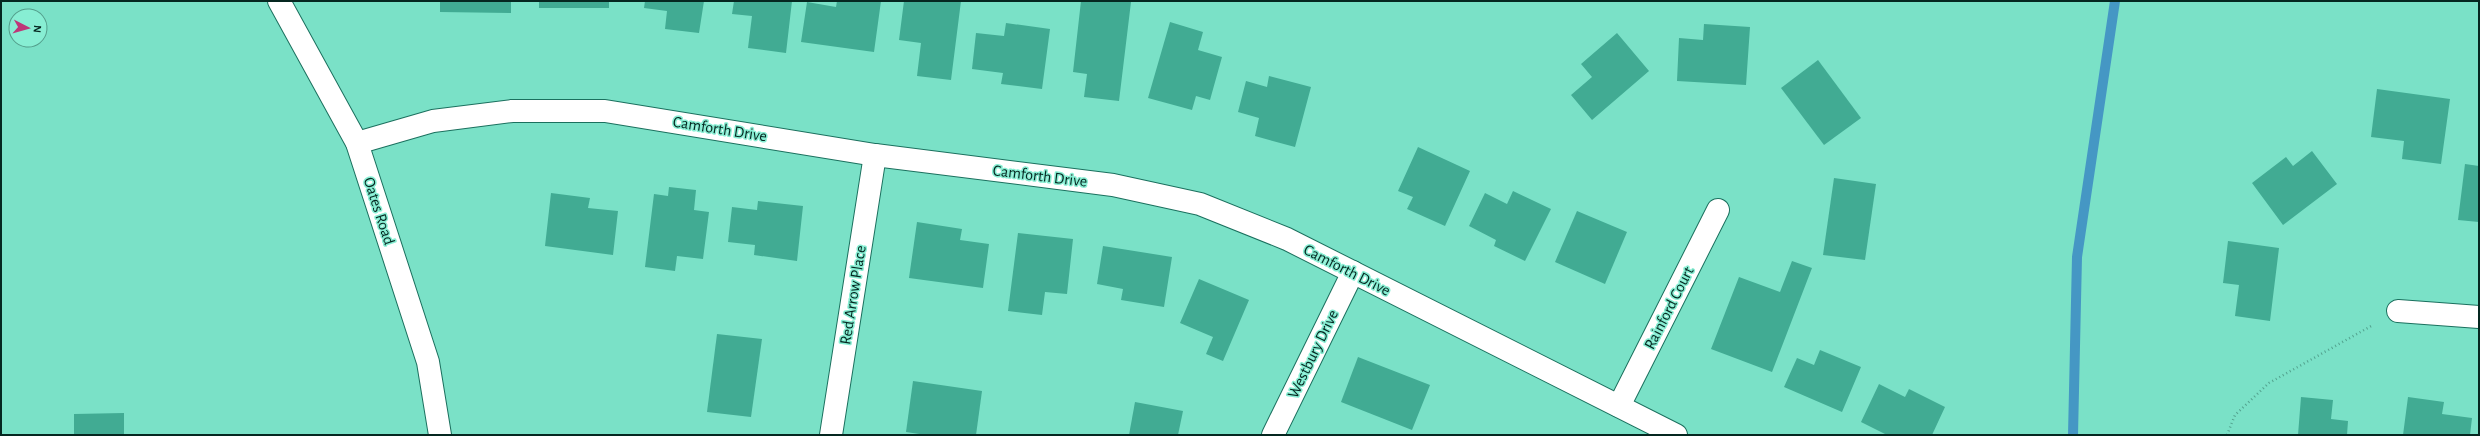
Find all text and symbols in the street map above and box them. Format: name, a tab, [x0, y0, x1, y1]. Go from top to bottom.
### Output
north arrow	[8, 8, 48, 48]
text: N	[32, 25, 43, 33]
street label: Camforth Drive	[672, 114, 768, 144]
street label: Camforth Drive	[992, 162, 1088, 190]
street label: Oates Road	[361, 175, 397, 247]
street label: Camforth Drive	[1301, 241, 1393, 299]
street label: Red Arrow Place	[837, 244, 869, 346]
street label: Rainford Court	[1641, 264, 1697, 352]
street label: Westbury Drive	[1285, 307, 1342, 401]

